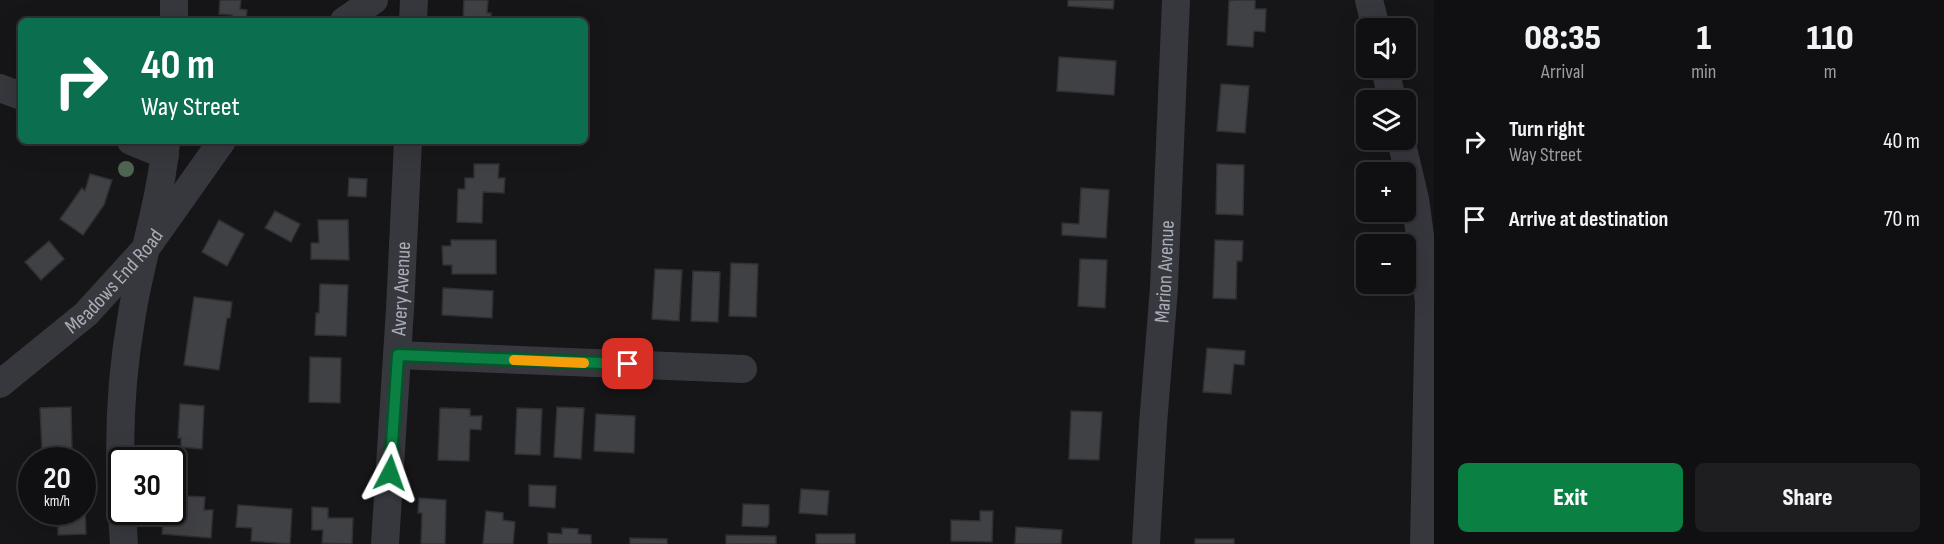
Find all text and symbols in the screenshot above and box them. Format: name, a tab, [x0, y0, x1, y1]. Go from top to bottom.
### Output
text: 08:35	[1524, 17, 1601, 60]
text: 1	[1696, 17, 1711, 60]
text: 110	[1807, 17, 1854, 60]
map controls	[1356, 18, 1416, 294]
button: sound	[1356, 18, 1416, 78]
text: 40 m	[141, 40, 215, 91]
icon: right	[42, 42, 120, 120]
text: Arrival	[1541, 60, 1584, 84]
text: min	[1691, 60, 1716, 84]
text: m	[1824, 60, 1837, 84]
button: layers	[1356, 90, 1416, 150]
text: Way Street	[141, 91, 240, 123]
text: Turn right	[1509, 116, 1585, 143]
icon: right	[1458, 125, 1491, 158]
text: 40 m	[1883, 128, 1920, 155]
text: Way Street	[1509, 143, 1582, 167]
button: +	[1356, 162, 1416, 222]
icon: arrive	[1458, 203, 1491, 236]
text: Arrive at destination	[1509, 206, 1668, 233]
text: 70 m	[1884, 206, 1920, 233]
street label: Marion Avenue	[1149, 220, 1180, 324]
street label: Meadows End Road	[60, 224, 169, 339]
button: −	[1356, 234, 1416, 294]
street label: Avery Avenue	[386, 241, 416, 337]
pin	[602, 338, 653, 389]
icon: arrive	[611, 347, 644, 380]
position arrow	[358, 441, 422, 505]
speed limit sign: 30	[108, 447, 186, 525]
text: 20	[43, 461, 71, 497]
button: Exit	[1458, 463, 1683, 532]
button: Share	[1695, 463, 1920, 532]
text: km/h	[44, 492, 70, 511]

